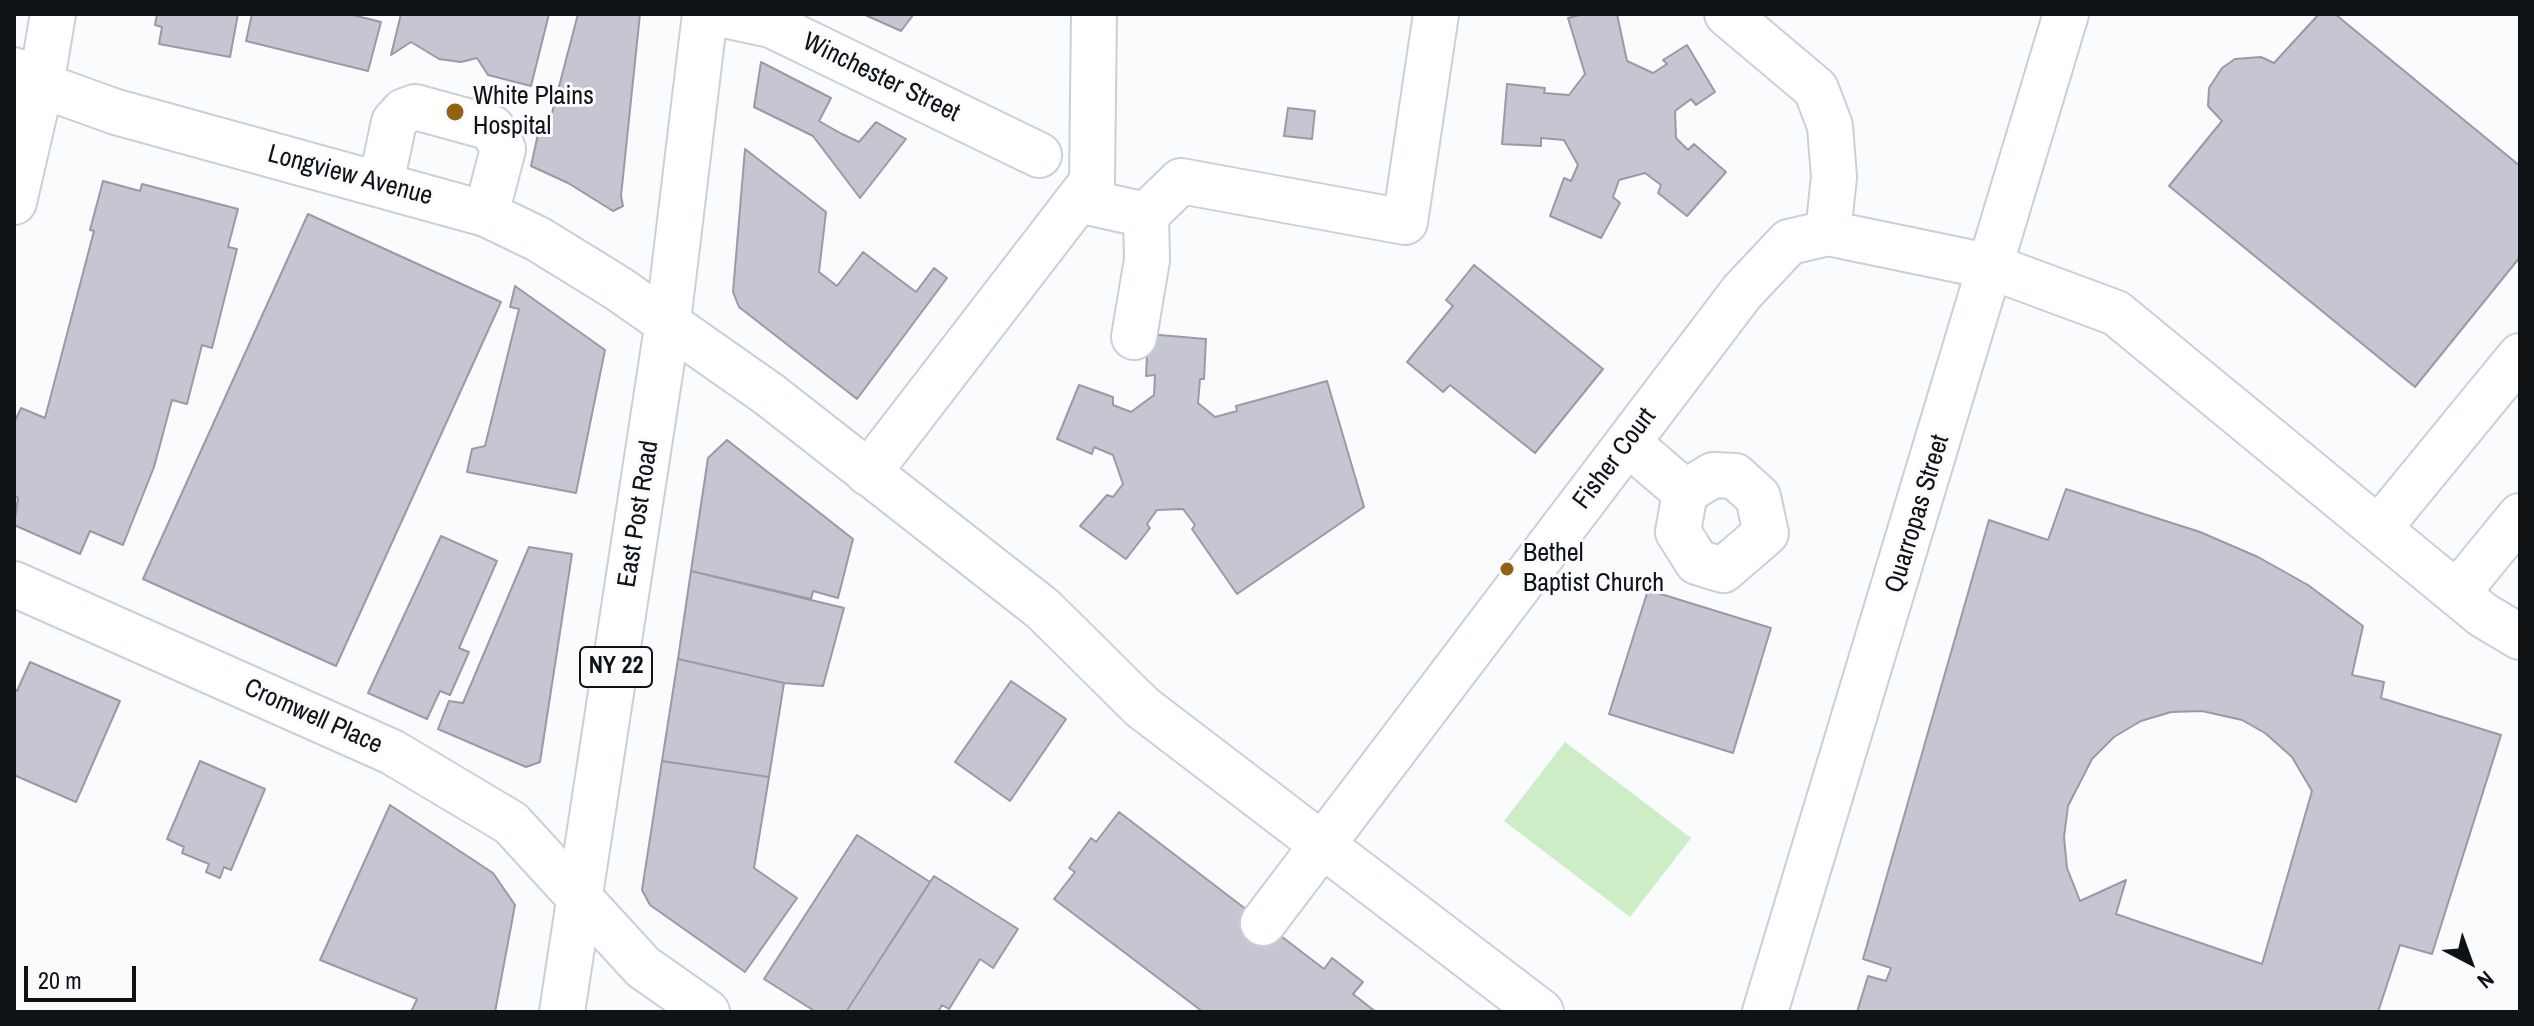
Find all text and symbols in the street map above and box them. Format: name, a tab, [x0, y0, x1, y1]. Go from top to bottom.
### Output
street label: Winchester Street	[797, 27, 965, 129]
place label: White Plains Hospital	[473, 81, 594, 142]
marker: White Plains Hospital	[444, 101, 466, 123]
street label: Longview Avenue	[264, 139, 436, 213]
street label: Fisher Court	[1567, 402, 1663, 516]
street label: Quarropas Street	[1879, 431, 1957, 597]
street label: East Post Road	[612, 438, 666, 590]
place label: Bethel Baptist Church	[1523, 538, 1664, 600]
marker: Bethel Baptist Church	[1498, 560, 1516, 578]
road number: NY 22	[580, 647, 652, 687]
street label: Cromwell Place	[239, 673, 387, 761]
north arrow	[2430, 922, 2510, 1002]
scale bar	[28, 950, 140, 1000]
text: 20 m	[38, 964, 82, 996]
text: N	[2471, 965, 2501, 996]

